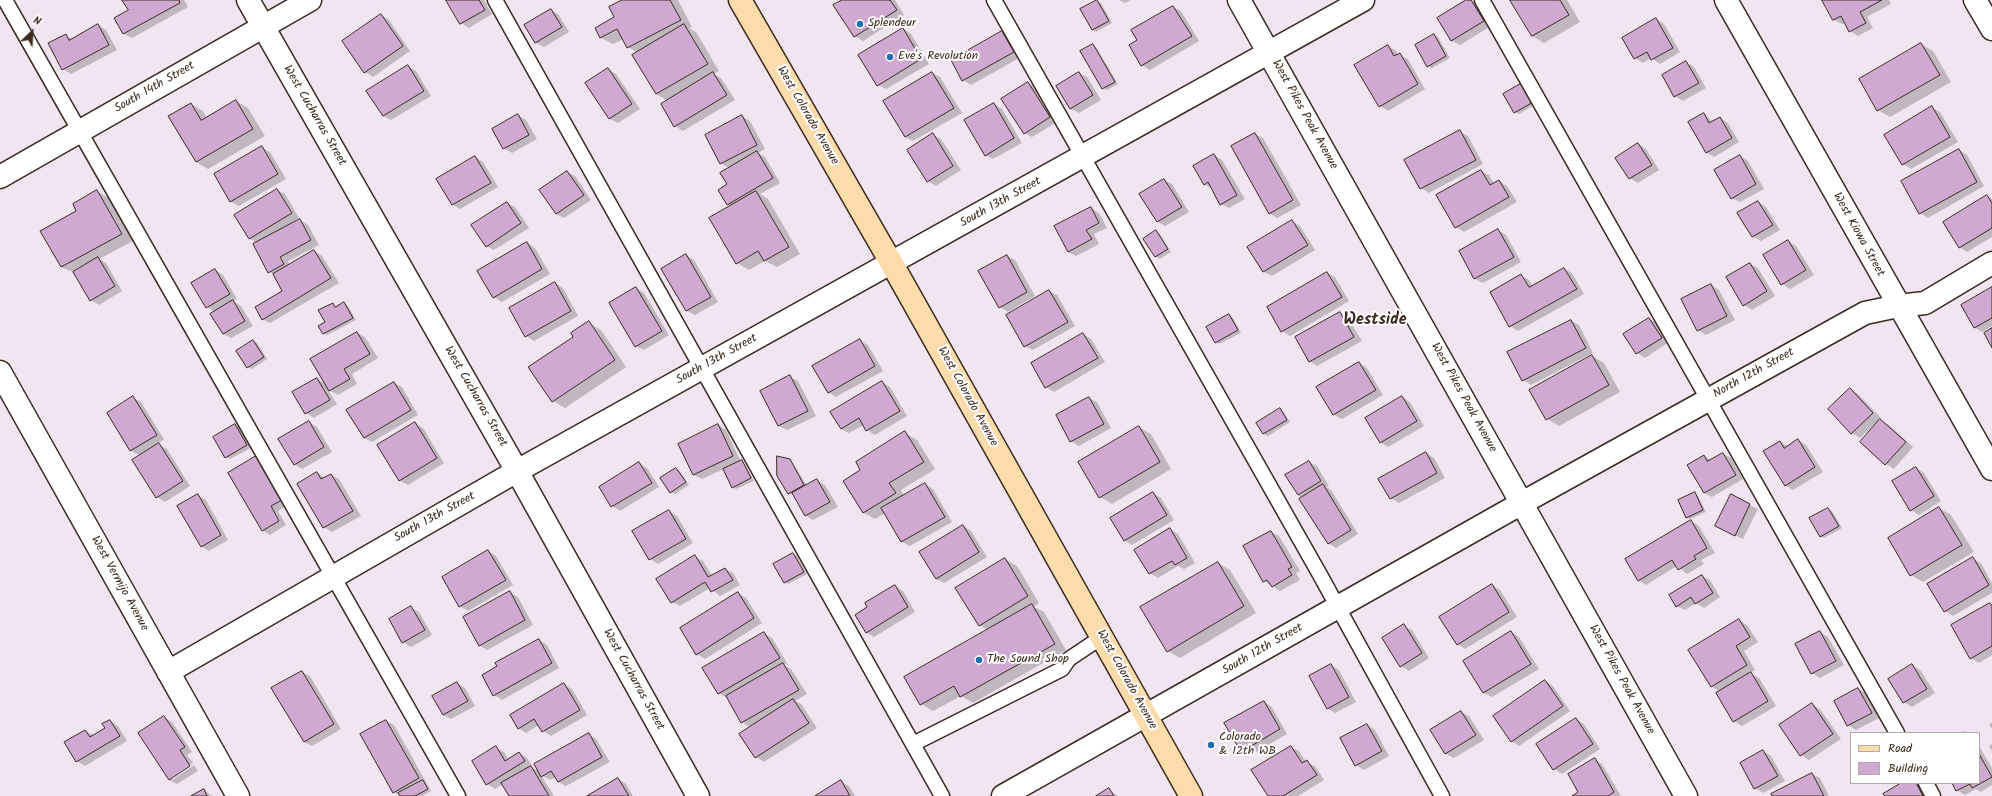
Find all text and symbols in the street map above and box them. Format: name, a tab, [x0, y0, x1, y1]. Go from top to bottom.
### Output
text: N	[30, 11, 44, 31]
north arrow	[12, 12, 52, 52]
place label: Splendeur	[868, 17, 916, 31]
marker: Splendeur	[855, 19, 865, 29]
place label: Eve's Revolution	[898, 50, 978, 64]
marker: Eve's Revolution	[885, 52, 895, 62]
street label: West Pikes Peak Avenue	[1268, 58, 1340, 172]
street label: South 14th Street	[112, 59, 198, 117]
street label: West Cucharras Street	[279, 63, 349, 169]
street label: West Colorado Avenue	[773, 64, 841, 168]
street label: South 13th Street	[958, 175, 1044, 231]
street label: West Kiowa Street	[1829, 191, 1887, 279]
district label: Westside	[1343, 311, 1407, 331]
street label: South 13th Street	[674, 332, 760, 388]
street label: West Pikes Peak Avenue	[1427, 341, 1499, 455]
street label: West Cucharras Street	[440, 344, 510, 450]
street label: West Colorado Avenue	[934, 345, 1000, 449]
street label: North 12th Street	[1711, 346, 1797, 402]
street label: South 13th Street	[392, 490, 478, 546]
street label: West Vermijo Avenue	[87, 534, 151, 634]
street label: South 12th Street	[1220, 621, 1306, 679]
street label: West Pikes Peak Avenue	[1585, 623, 1657, 737]
street label: West Cucharras Street	[599, 627, 667, 733]
street label: West Colorado Avenue	[1093, 628, 1159, 732]
place label: The Sound Shop	[987, 653, 1069, 667]
marker: The Sound Shop	[974, 655, 984, 665]
place label: Colorado & 12th WB	[1219, 731, 1276, 759]
legend	[1850, 732, 1980, 784]
text: Road	[1888, 739, 1912, 758]
marker: Colorado & 12th WB	[1206, 740, 1216, 750]
text: Building	[1888, 759, 1928, 778]

